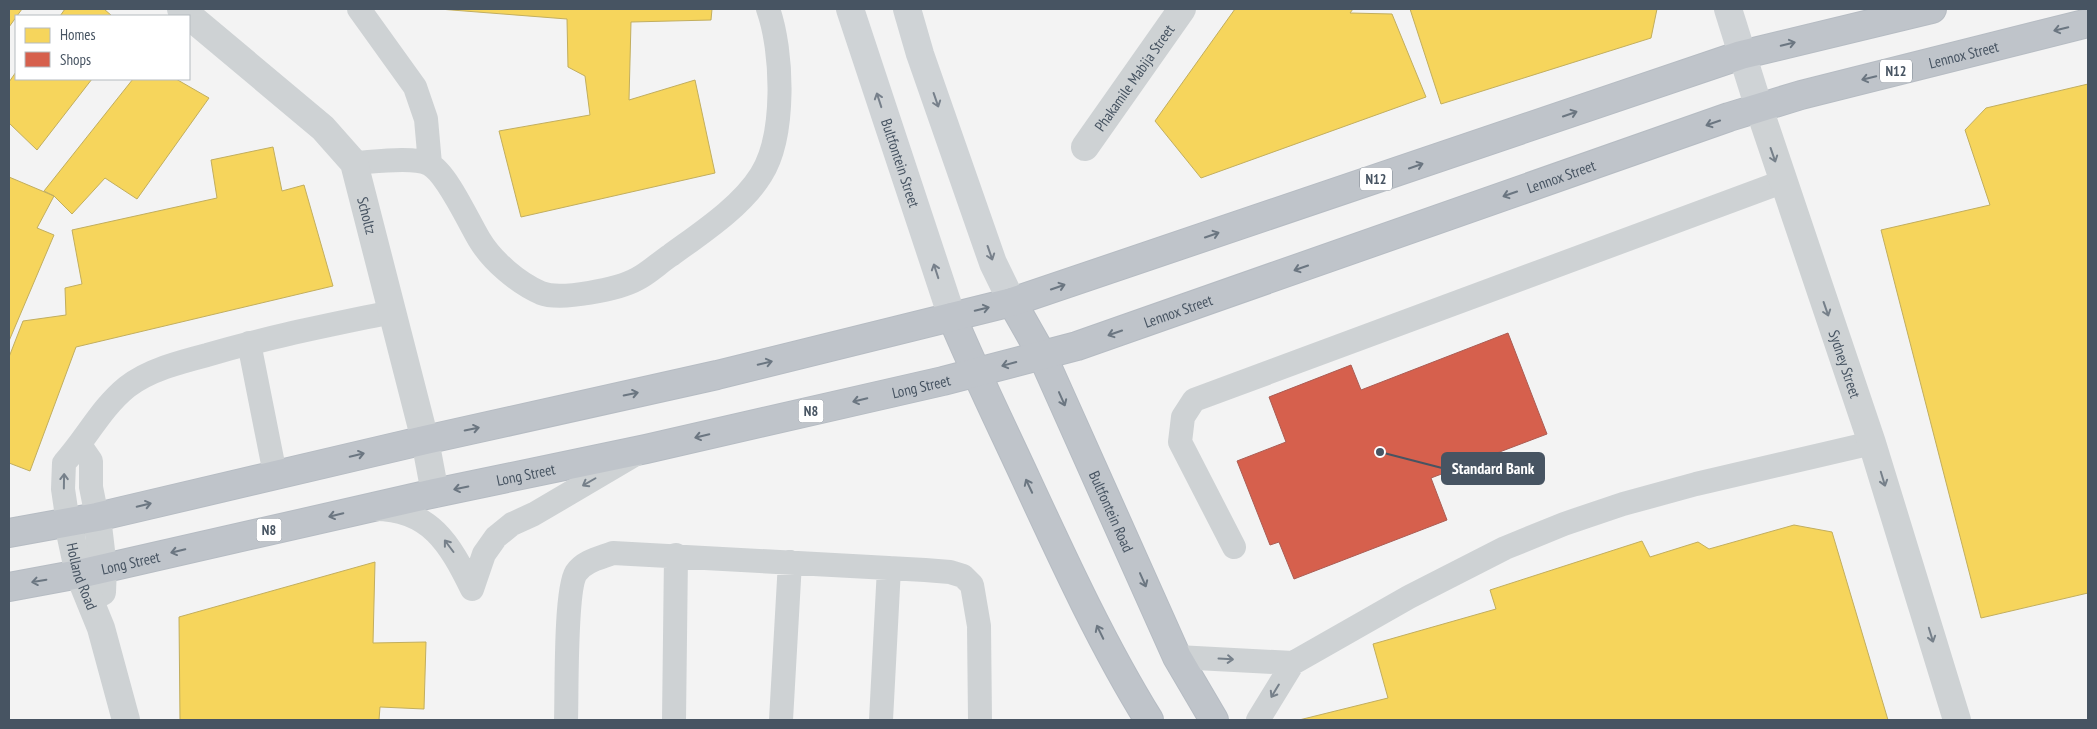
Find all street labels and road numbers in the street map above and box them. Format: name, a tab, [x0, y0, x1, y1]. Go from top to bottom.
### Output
street label: Phakamile Mabija Street	[1090, 20, 1178, 134]
street label: Lennox Street	[1927, 36, 2001, 72]
road number: N12	[1880, 59, 1912, 82]
street label: Bultfontein Street	[877, 116, 924, 210]
street label: Lennox Street	[1524, 155, 1598, 197]
road number: N12	[1360, 168, 1392, 190]
street label: Scholtz	[353, 195, 381, 236]
street label: Lennox Street	[1141, 290, 1215, 331]
street label: Sydney Street	[1825, 327, 1866, 400]
street label: Long Street	[890, 370, 952, 402]
road number: N8	[798, 400, 824, 422]
street label: Long Street	[495, 459, 557, 489]
street label: Bultfontein Road	[1085, 468, 1138, 555]
road number: N8	[256, 518, 282, 542]
street label: Holland Road	[63, 541, 102, 612]
street label: Long Street	[99, 546, 162, 578]

